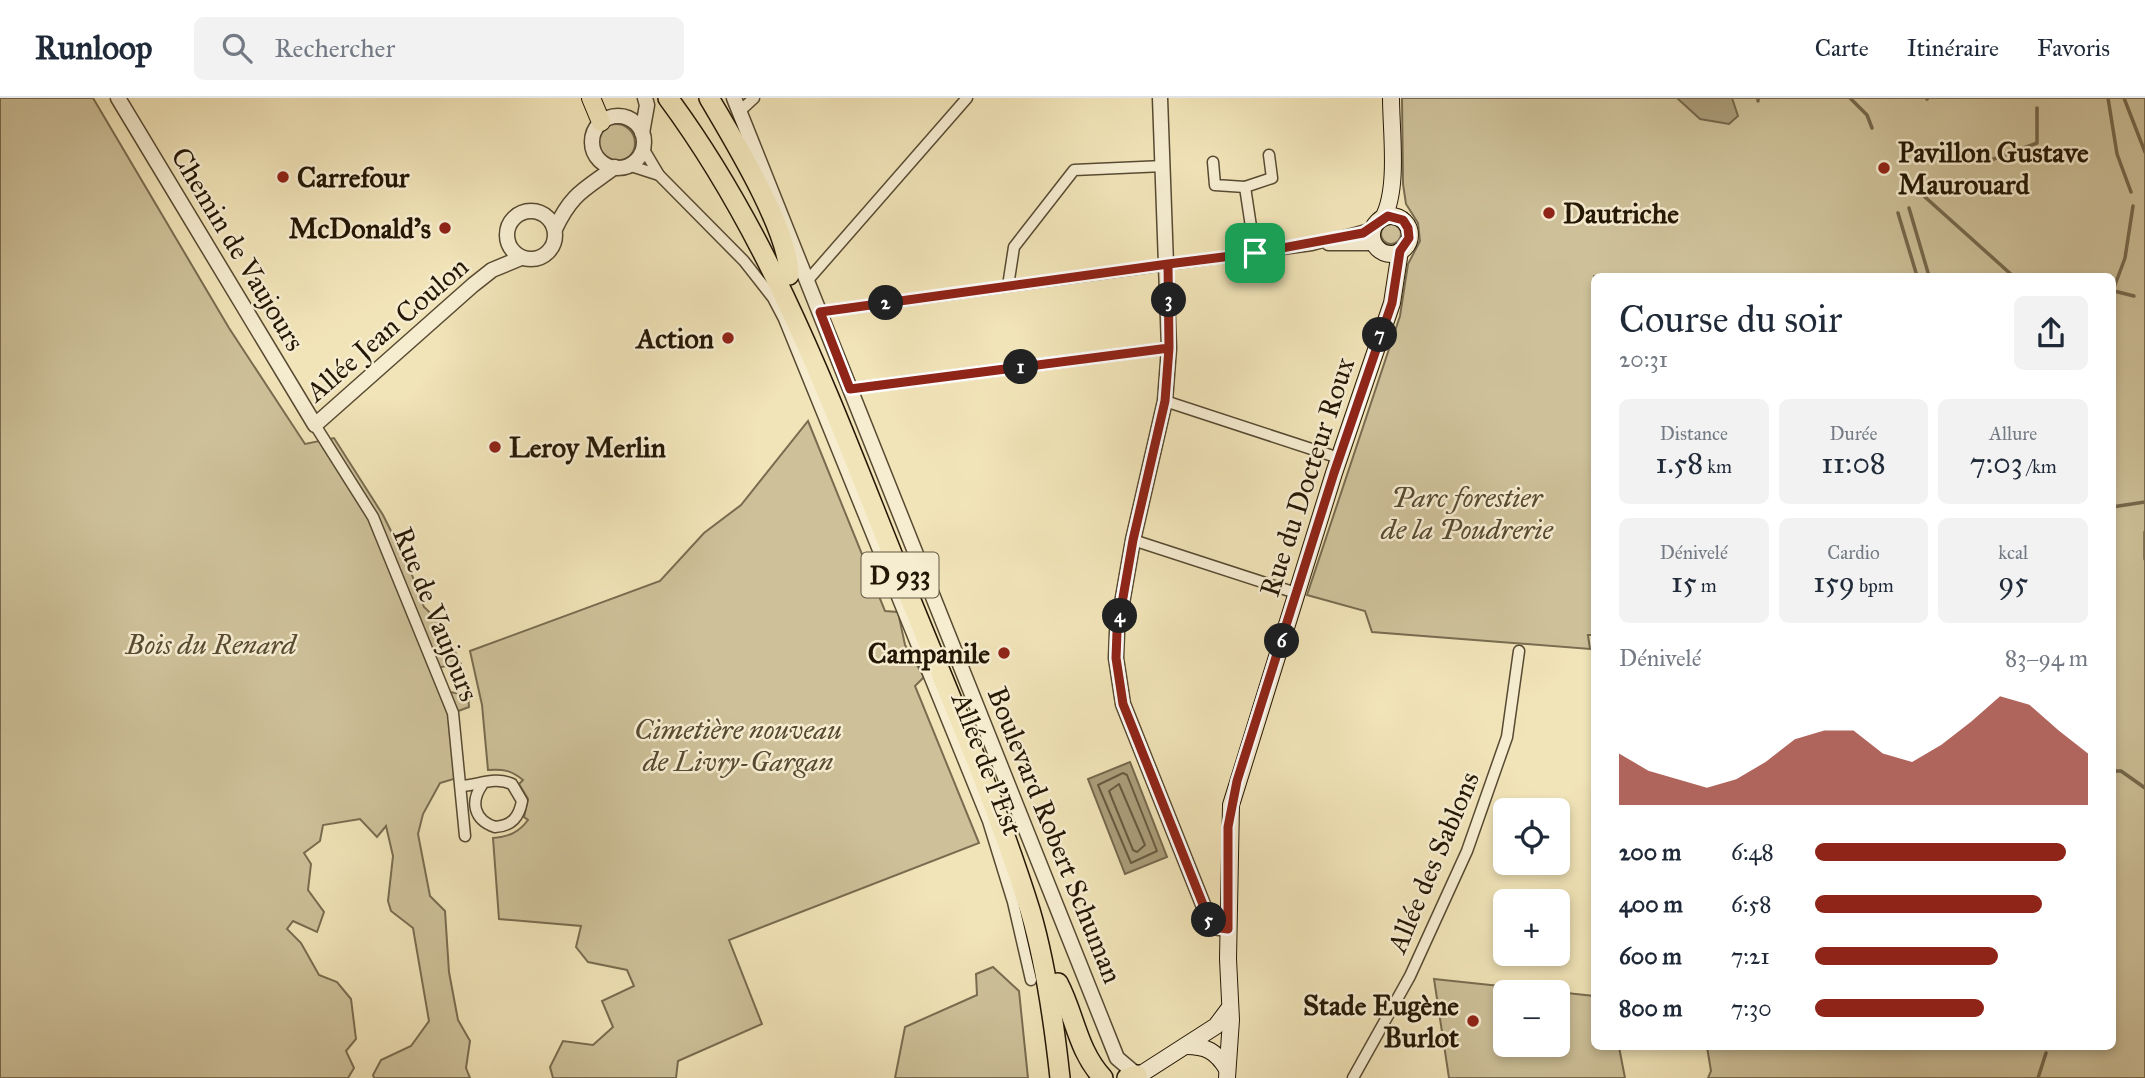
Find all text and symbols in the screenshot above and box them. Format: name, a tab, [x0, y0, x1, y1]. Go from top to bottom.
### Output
search box	[194, 17, 684, 80]
text: Runloop	[35, 28, 152, 68]
icon: search	[218, 29, 256, 67]
text: Rechercher	[274, 32, 395, 64]
text: Carte	[1815, 33, 1869, 63]
text: Itinéraire	[1907, 33, 1999, 63]
text: Favoris	[2037, 33, 2110, 63]
place label: Pavillon Gustave Maurouard	[1898, 135, 2089, 202]
street label: Chemin de Vaujours	[163, 141, 313, 357]
place label: Carrefour	[297, 160, 410, 195]
marker: Pavillon Gustave Maurouard	[1876, 160, 1892, 176]
marker: Carrefour	[275, 169, 291, 185]
place label: Dautriche	[1563, 196, 1679, 231]
marker: Dautriche	[1541, 205, 1557, 221]
place label: McDonald's	[289, 211, 431, 246]
marker: McDonald's	[437, 220, 453, 236]
pin	[1225, 223, 1285, 283]
icon: arrive	[1236, 234, 1274, 272]
street label: Allée Jean Coulon	[298, 249, 475, 410]
pin: 3	[1152, 282, 1186, 318]
pin: 2	[868, 286, 903, 320]
text: 3	[1165, 288, 1172, 311]
text: 2	[881, 291, 890, 314]
text: Course du soir	[1619, 296, 1842, 342]
button: share	[2014, 296, 2088, 370]
pin: 7	[1362, 317, 1398, 352]
place label: Action	[635, 321, 714, 356]
text: 7	[1374, 323, 1385, 346]
marker: Action	[720, 330, 736, 346]
text: 20:31	[1619, 345, 1668, 373]
pin: 1	[1004, 350, 1038, 384]
street label: Rue du Docteur Roux	[1252, 352, 1362, 601]
text: 1	[1017, 355, 1024, 378]
text: Distance	[1660, 422, 1728, 445]
text: Durée	[1830, 422, 1877, 445]
text: Allure	[1989, 422, 2037, 445]
place label: Leroy Merlin	[509, 430, 666, 465]
marker: Leroy Merlin	[487, 439, 503, 455]
text: 1.58	[1656, 445, 1703, 481]
text: 11:08	[1821, 445, 1886, 481]
text: 7:03	[1970, 445, 2023, 481]
text: km	[1703, 455, 1732, 478]
text: /km	[2023, 455, 2057, 478]
park label: Parc forestier de la Poudrerie	[1380, 480, 1554, 547]
street label: Rue de Vaujours	[385, 522, 487, 706]
text: Dénivelé	[1660, 541, 1728, 564]
text: Cardio	[1827, 541, 1880, 564]
text: kcal	[1998, 541, 2028, 564]
road number: D 933	[862, 552, 939, 597]
text: 15	[1671, 564, 1697, 600]
text: 159	[1813, 564, 1855, 600]
text: 95	[1998, 564, 2028, 600]
text: m	[1697, 574, 1717, 597]
text: bpm	[1855, 574, 1894, 597]
pin: 4	[1102, 598, 1138, 634]
text: 4	[1114, 604, 1125, 627]
pin: 6	[1264, 624, 1300, 658]
park label: Bois du Renard	[124, 627, 299, 662]
text: 6	[1277, 629, 1286, 652]
place label: Campanile	[868, 636, 990, 671]
text: Dénivelé	[1619, 644, 1701, 672]
text: 83–94 m	[2005, 644, 2088, 672]
marker: Campanile	[996, 645, 1012, 661]
street label: Boulevard Robert Schuman	[979, 682, 1131, 988]
street label: Allée de l'Est	[943, 687, 1030, 840]
park label: Cimetière nouveau de Livry-Gargan	[634, 712, 842, 779]
street label: Allée des Sablons	[1379, 766, 1487, 959]
map controls	[1493, 798, 1570, 1057]
button: locate	[1493, 798, 1570, 875]
text: 200 m	[1619, 838, 1681, 866]
text: 6:48	[1731, 838, 1774, 866]
button: +	[1493, 889, 1570, 966]
text: 400 m	[1619, 890, 1683, 918]
text: 6:58	[1731, 890, 1772, 918]
pin: 5	[1192, 902, 1226, 938]
text: 5	[1204, 908, 1213, 931]
text: 600 m	[1619, 942, 1682, 970]
text: 7:21	[1731, 942, 1770, 970]
button: −	[1493, 980, 1570, 1057]
place label: Stade Eugène Burlot	[1303, 988, 1459, 1055]
text: 800 m	[1619, 994, 1682, 1022]
text: 7:30	[1731, 994, 1772, 1022]
marker: Stade Eugène Burlot	[1465, 1013, 1481, 1029]

